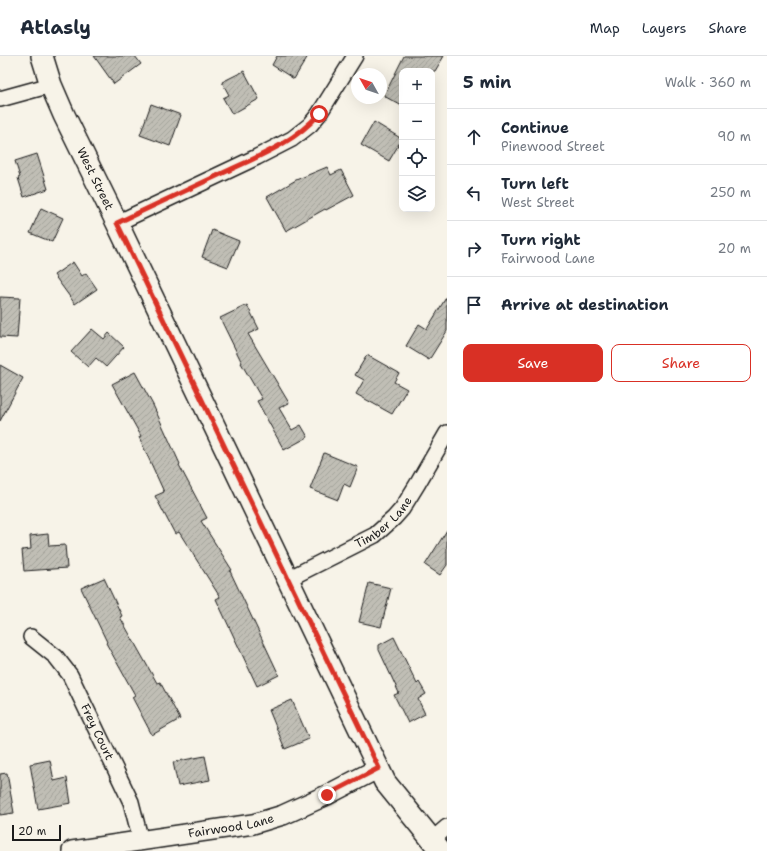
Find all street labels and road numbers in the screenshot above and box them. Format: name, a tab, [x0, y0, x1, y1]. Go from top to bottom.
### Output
street label: West Street	[73, 145, 117, 213]
street label: Timber Lane	[352, 493, 416, 552]
street label: Frey Court	[77, 701, 118, 763]
street label: Fairwood Lane	[187, 810, 276, 842]

